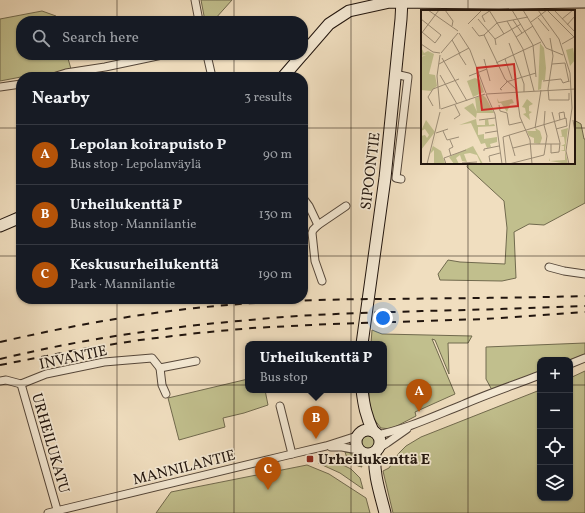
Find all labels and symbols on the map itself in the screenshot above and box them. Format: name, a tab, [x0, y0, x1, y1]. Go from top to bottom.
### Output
inset map	[421, 10, 575, 164]
street label: SIPOONTIE	[356, 131, 387, 211]
your location	[373, 308, 393, 328]
street label: INVANTIE	[37, 341, 109, 376]
pin: A	[406, 379, 432, 412]
street label: URHEILUKATU	[25, 391, 74, 496]
pin: B	[303, 406, 329, 439]
street label: MANNILANTIE	[131, 446, 238, 491]
place label: Urheilukenttä E	[318, 450, 430, 471]
marker: Urheilukenttä E	[305, 454, 315, 464]
pin: C	[255, 457, 281, 490]

